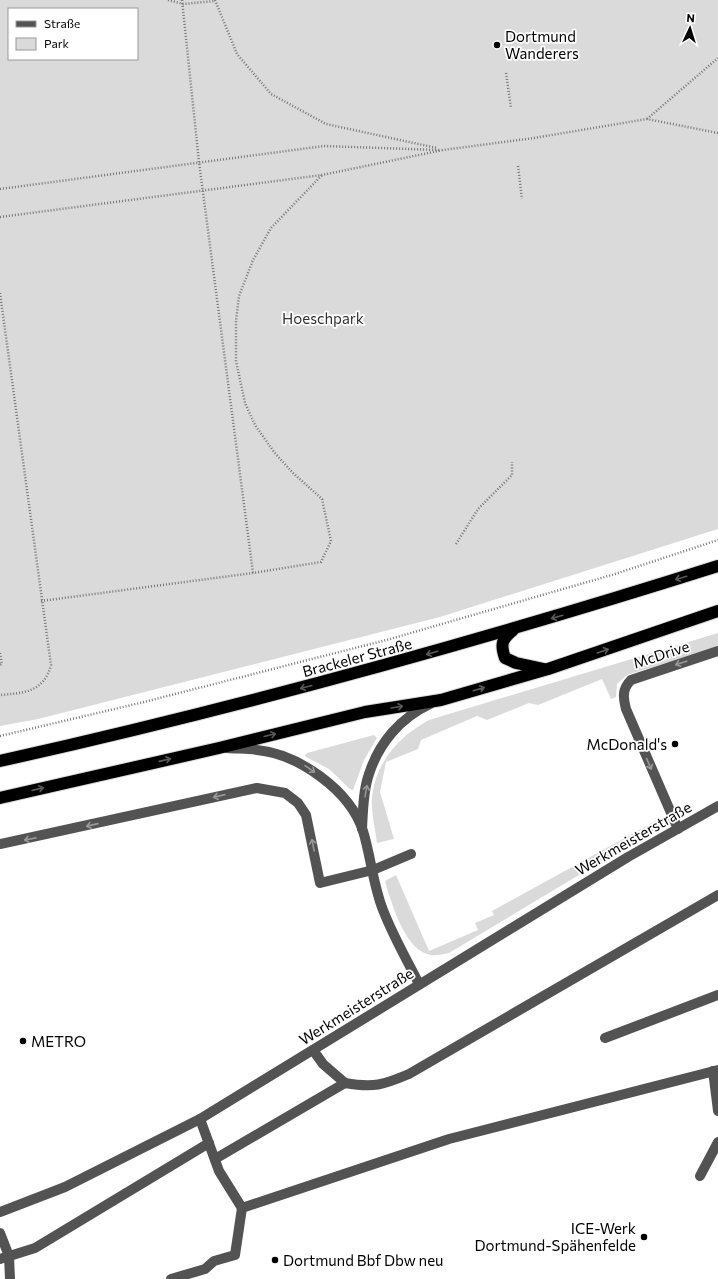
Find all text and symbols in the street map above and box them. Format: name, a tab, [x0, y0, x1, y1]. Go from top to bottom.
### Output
legend	[8, 8, 138, 60]
north arrow	[670, 8, 710, 48]
text: N	[686, 11, 695, 24]
text: Straße	[44, 16, 80, 30]
place label: Dortmund Wanderers	[505, 27, 579, 62]
text: Park	[44, 36, 70, 50]
marker: Dortmund Wanderers	[492, 40, 502, 50]
park label: Hoeschpark	[282, 309, 364, 327]
one-way arrow	[674, 575, 687, 582]
one-way arrow	[550, 614, 563, 621]
street label: Brackeler Straße	[300, 634, 414, 680]
street label: McDrive	[631, 636, 691, 672]
one-way arrow	[596, 647, 609, 654]
one-way arrow	[426, 650, 439, 657]
one-way arrow	[675, 660, 688, 667]
one-way arrow	[300, 684, 313, 691]
one-way arrow	[472, 685, 485, 692]
one-way arrow	[390, 702, 403, 710]
one-way arrow	[263, 731, 276, 739]
place label: McDonald's	[586, 735, 667, 753]
marker: McDonald's	[670, 739, 680, 749]
one-way arrow	[158, 756, 171, 764]
one-way arrow	[646, 758, 653, 770]
one-way arrow	[304, 765, 315, 774]
one-way arrow	[362, 784, 370, 797]
one-way arrow	[31, 785, 44, 793]
one-way arrow	[212, 793, 225, 801]
street label: Werkmeisterstraße	[572, 797, 694, 879]
one-way arrow	[86, 822, 99, 829]
one-way arrow	[24, 835, 37, 843]
one-way arrow	[308, 839, 316, 852]
street label: Werkmeisterstraße	[296, 964, 416, 1048]
place label: METRO	[31, 1032, 86, 1050]
marker: METRO	[18, 1036, 28, 1046]
place label: ICE-Werk Dortmund-Spähenfelde	[474, 1219, 636, 1254]
marker: ICE-Werk Dortmund-Spähenfelde	[639, 1232, 649, 1242]
place label: Dortmund Bbf Dbw neu	[283, 1251, 443, 1269]
marker: Dortmund Bbf Dbw neu	[270, 1255, 280, 1265]

